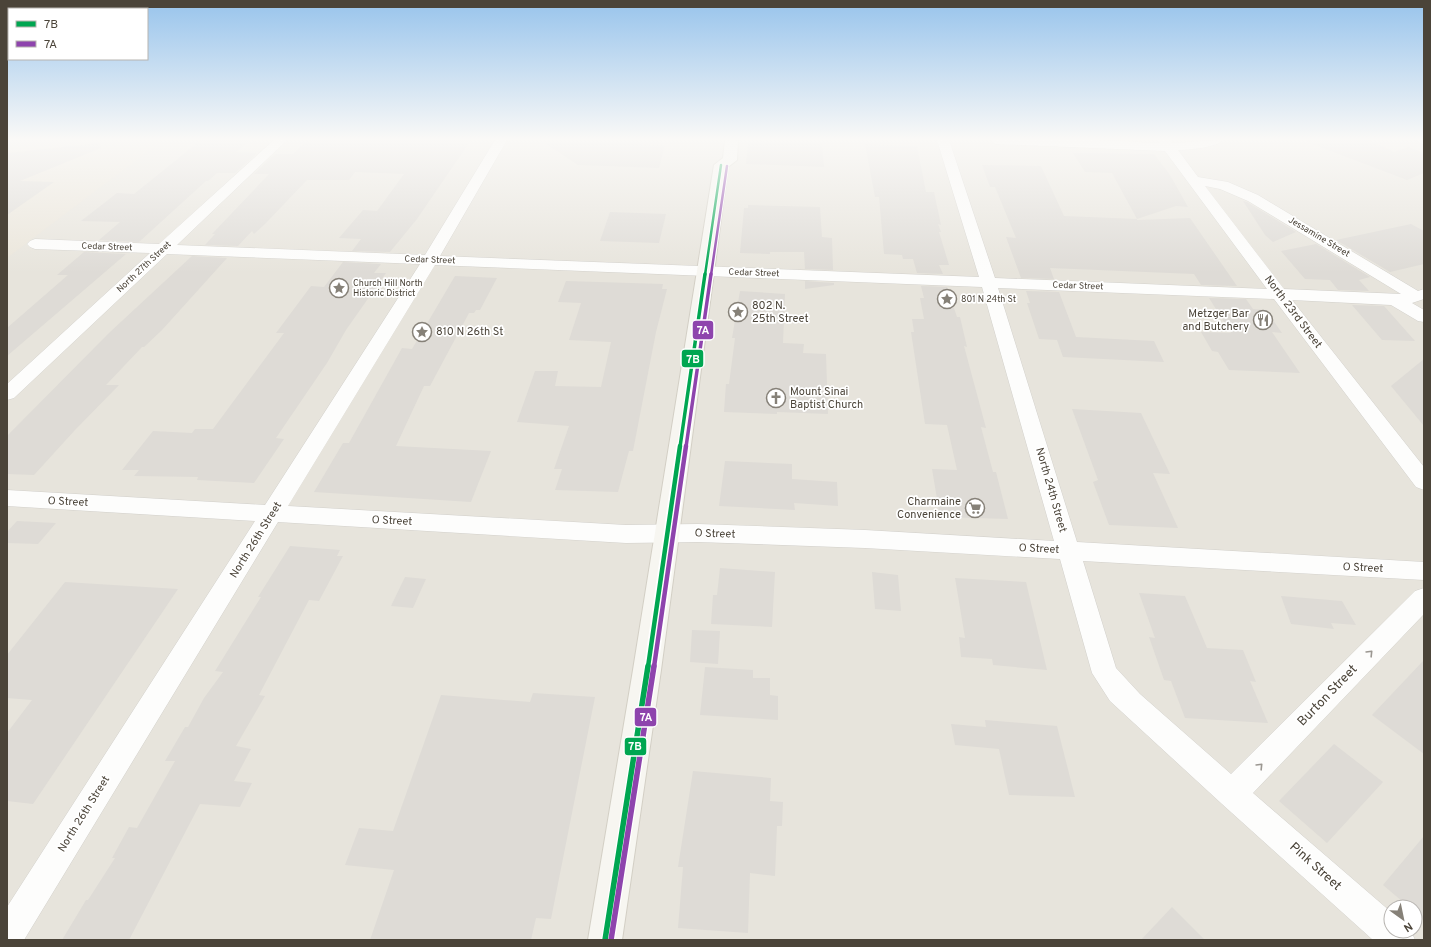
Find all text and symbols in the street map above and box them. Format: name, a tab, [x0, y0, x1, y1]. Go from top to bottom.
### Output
legend	[8, 8, 148, 60]
text: 7B	[44, 17, 58, 33]
text: 7A	[44, 37, 57, 53]
street label: Jessamine Street	[1286, 214, 1352, 260]
street label: North 27th Street	[114, 239, 174, 295]
street label: Cedar Street	[81, 241, 133, 253]
street label: Cedar Street	[404, 254, 456, 266]
street label: Cedar Street	[728, 267, 780, 279]
street label: North 23rd Street	[1261, 273, 1325, 351]
place icon: Church Hill North Historic District	[328, 277, 350, 299]
place label: Church Hill North Historic District	[353, 278, 423, 299]
street label: Cedar Street	[1052, 280, 1104, 292]
place icon: 801 N 24th St	[936, 288, 958, 310]
place label: 801 N 24th St	[961, 294, 1016, 305]
place label: 802 N. 25th Street	[752, 299, 809, 326]
place icon: 802 N. 25th Street	[727, 301, 749, 323]
place label: Metzger Bar and Butchery	[1182, 307, 1250, 334]
restaurant icon: Metzger Bar and Butchery	[1252, 309, 1274, 331]
line badge: 7A	[692, 320, 714, 340]
place icon: 810 N 26th St	[411, 321, 433, 343]
text: 7A	[697, 324, 709, 338]
place label: 810 N 26th St	[436, 325, 503, 339]
line badge: 7B	[681, 349, 704, 368]
text: 7B	[686, 353, 700, 367]
place label: Mount Sinai Baptist Church	[790, 385, 863, 412]
church icon: Mount Sinai Baptist Church	[765, 387, 787, 409]
street label: North 24th Street	[1032, 446, 1070, 534]
street label: O Street	[47, 494, 89, 510]
place label: Charmaine Convenience	[897, 495, 961, 522]
supermarket icon: Charmaine Convenience	[964, 497, 986, 519]
street label: North 26th Street	[227, 499, 285, 581]
street label: O Street	[371, 513, 413, 529]
street label: O Street	[694, 526, 736, 542]
street label: O Street	[1018, 541, 1060, 557]
street label: O Street	[1342, 560, 1384, 576]
one-way arrow	[1365, 650, 1373, 658]
street label: Burton Street	[1295, 662, 1361, 730]
line badge: 7A	[634, 707, 657, 727]
text: 7A	[640, 711, 652, 725]
line badge: 7B	[624, 737, 647, 756]
text: 7B	[628, 740, 642, 754]
one-way arrow	[1255, 763, 1263, 771]
street label: North 26th Street	[55, 773, 113, 855]
street label: Pink Street	[1286, 839, 1344, 895]
north arrow	[1383, 899, 1423, 939]
text: N	[1401, 919, 1415, 935]

